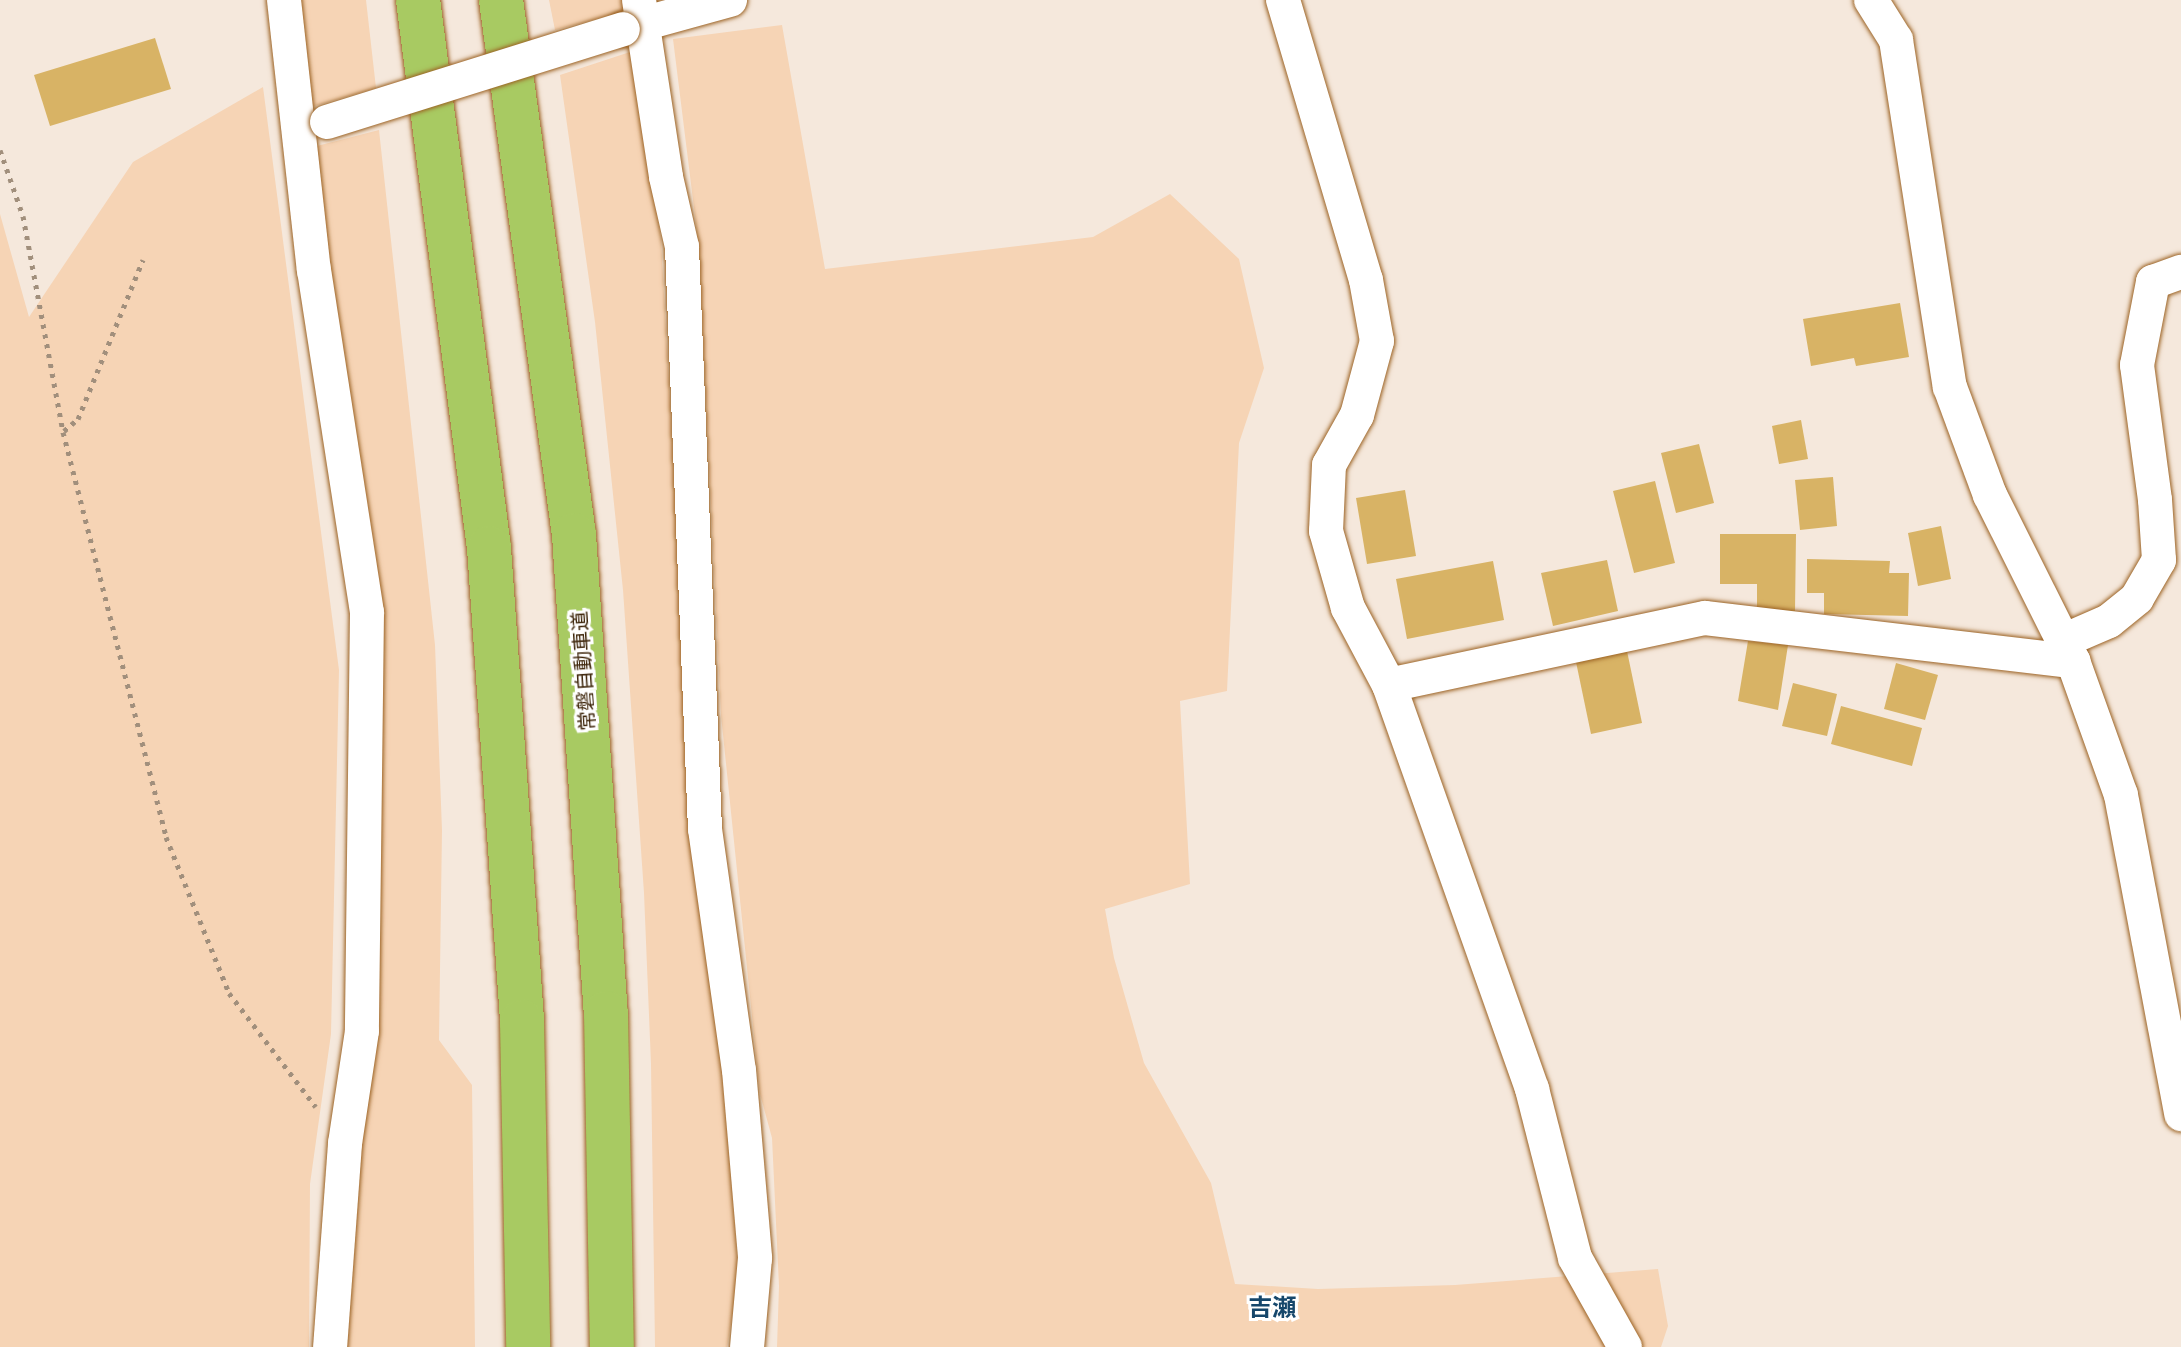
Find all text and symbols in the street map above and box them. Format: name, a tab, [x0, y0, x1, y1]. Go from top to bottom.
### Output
street label: 常磐自動車道	[567, 610, 599, 732]
district label: 吉瀬	[1248, 1294, 1296, 1322]

